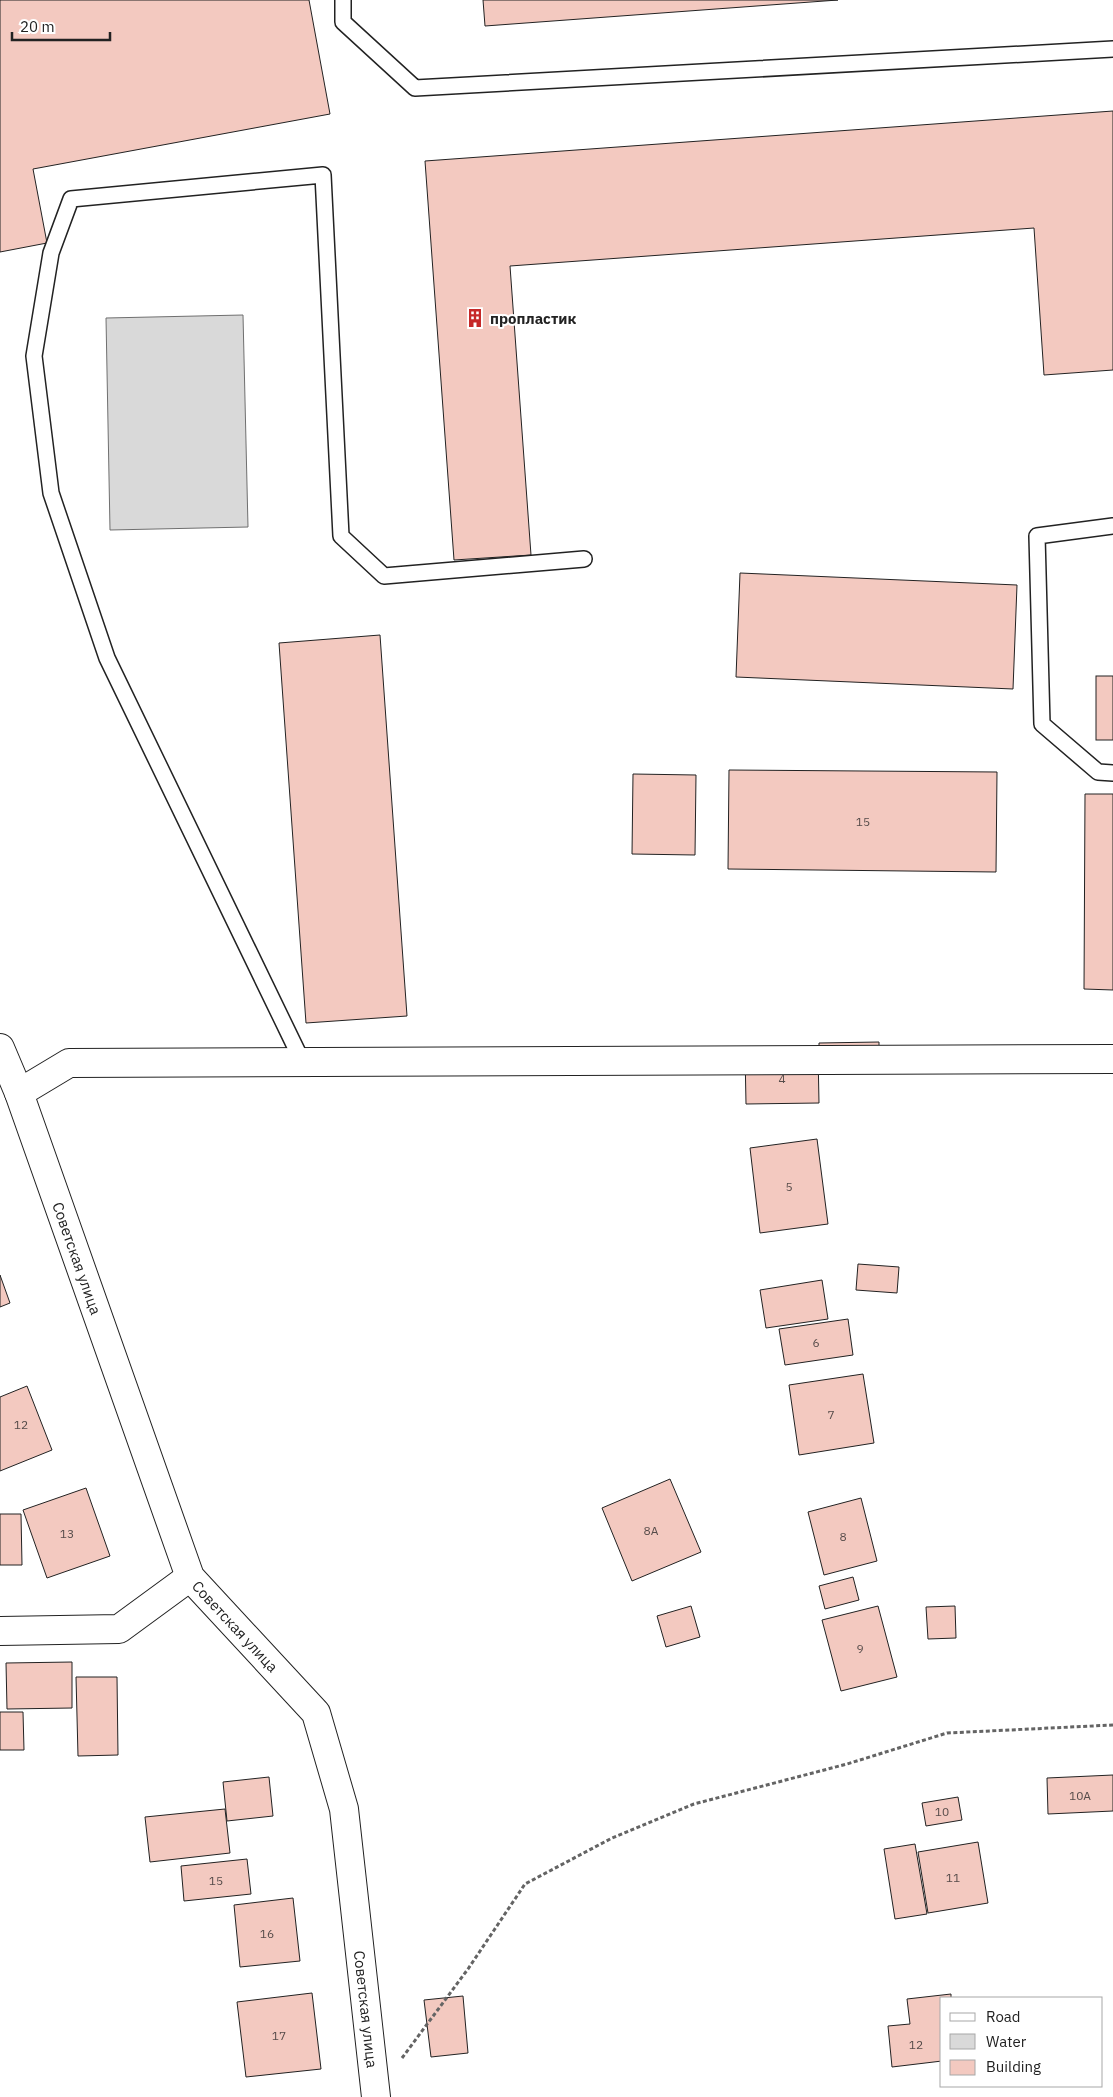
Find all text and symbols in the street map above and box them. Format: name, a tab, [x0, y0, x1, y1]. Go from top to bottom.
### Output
scale bar	[12, 10, 110, 42]
text: 20 m	[20, 17, 55, 36]
building icon: пропластик	[464, 307, 486, 329]
place label: пропластик	[490, 309, 577, 328]
house number: 15	[856, 814, 870, 829]
house number: 4	[778, 1071, 786, 1086]
house number: 5	[785, 1179, 793, 1194]
street label: Советская улица	[49, 1199, 106, 1317]
house number: 6	[812, 1335, 820, 1350]
house number: 7	[827, 1407, 835, 1422]
house number: 12	[14, 1417, 28, 1432]
house number: 8А	[644, 1523, 659, 1538]
house number: 13	[60, 1526, 74, 1541]
house number: 8	[839, 1529, 847, 1544]
street label: Советская улица	[188, 1576, 282, 1676]
house number: 9	[856, 1641, 864, 1656]
house number: 10А	[1069, 1788, 1091, 1803]
house number: 10	[935, 1804, 949, 1819]
house number: 11	[946, 1870, 960, 1885]
house number: 15	[209, 1873, 223, 1888]
house number: 16	[260, 1926, 274, 1941]
street label: Советская улица	[350, 1950, 382, 2069]
legend	[940, 1997, 1103, 2087]
text: Road	[986, 2007, 1021, 2026]
house number: 17	[272, 2028, 286, 2043]
text: Water	[986, 2032, 1027, 2051]
house number: 12	[909, 2037, 923, 2052]
text: Building	[986, 2057, 1041, 2076]

